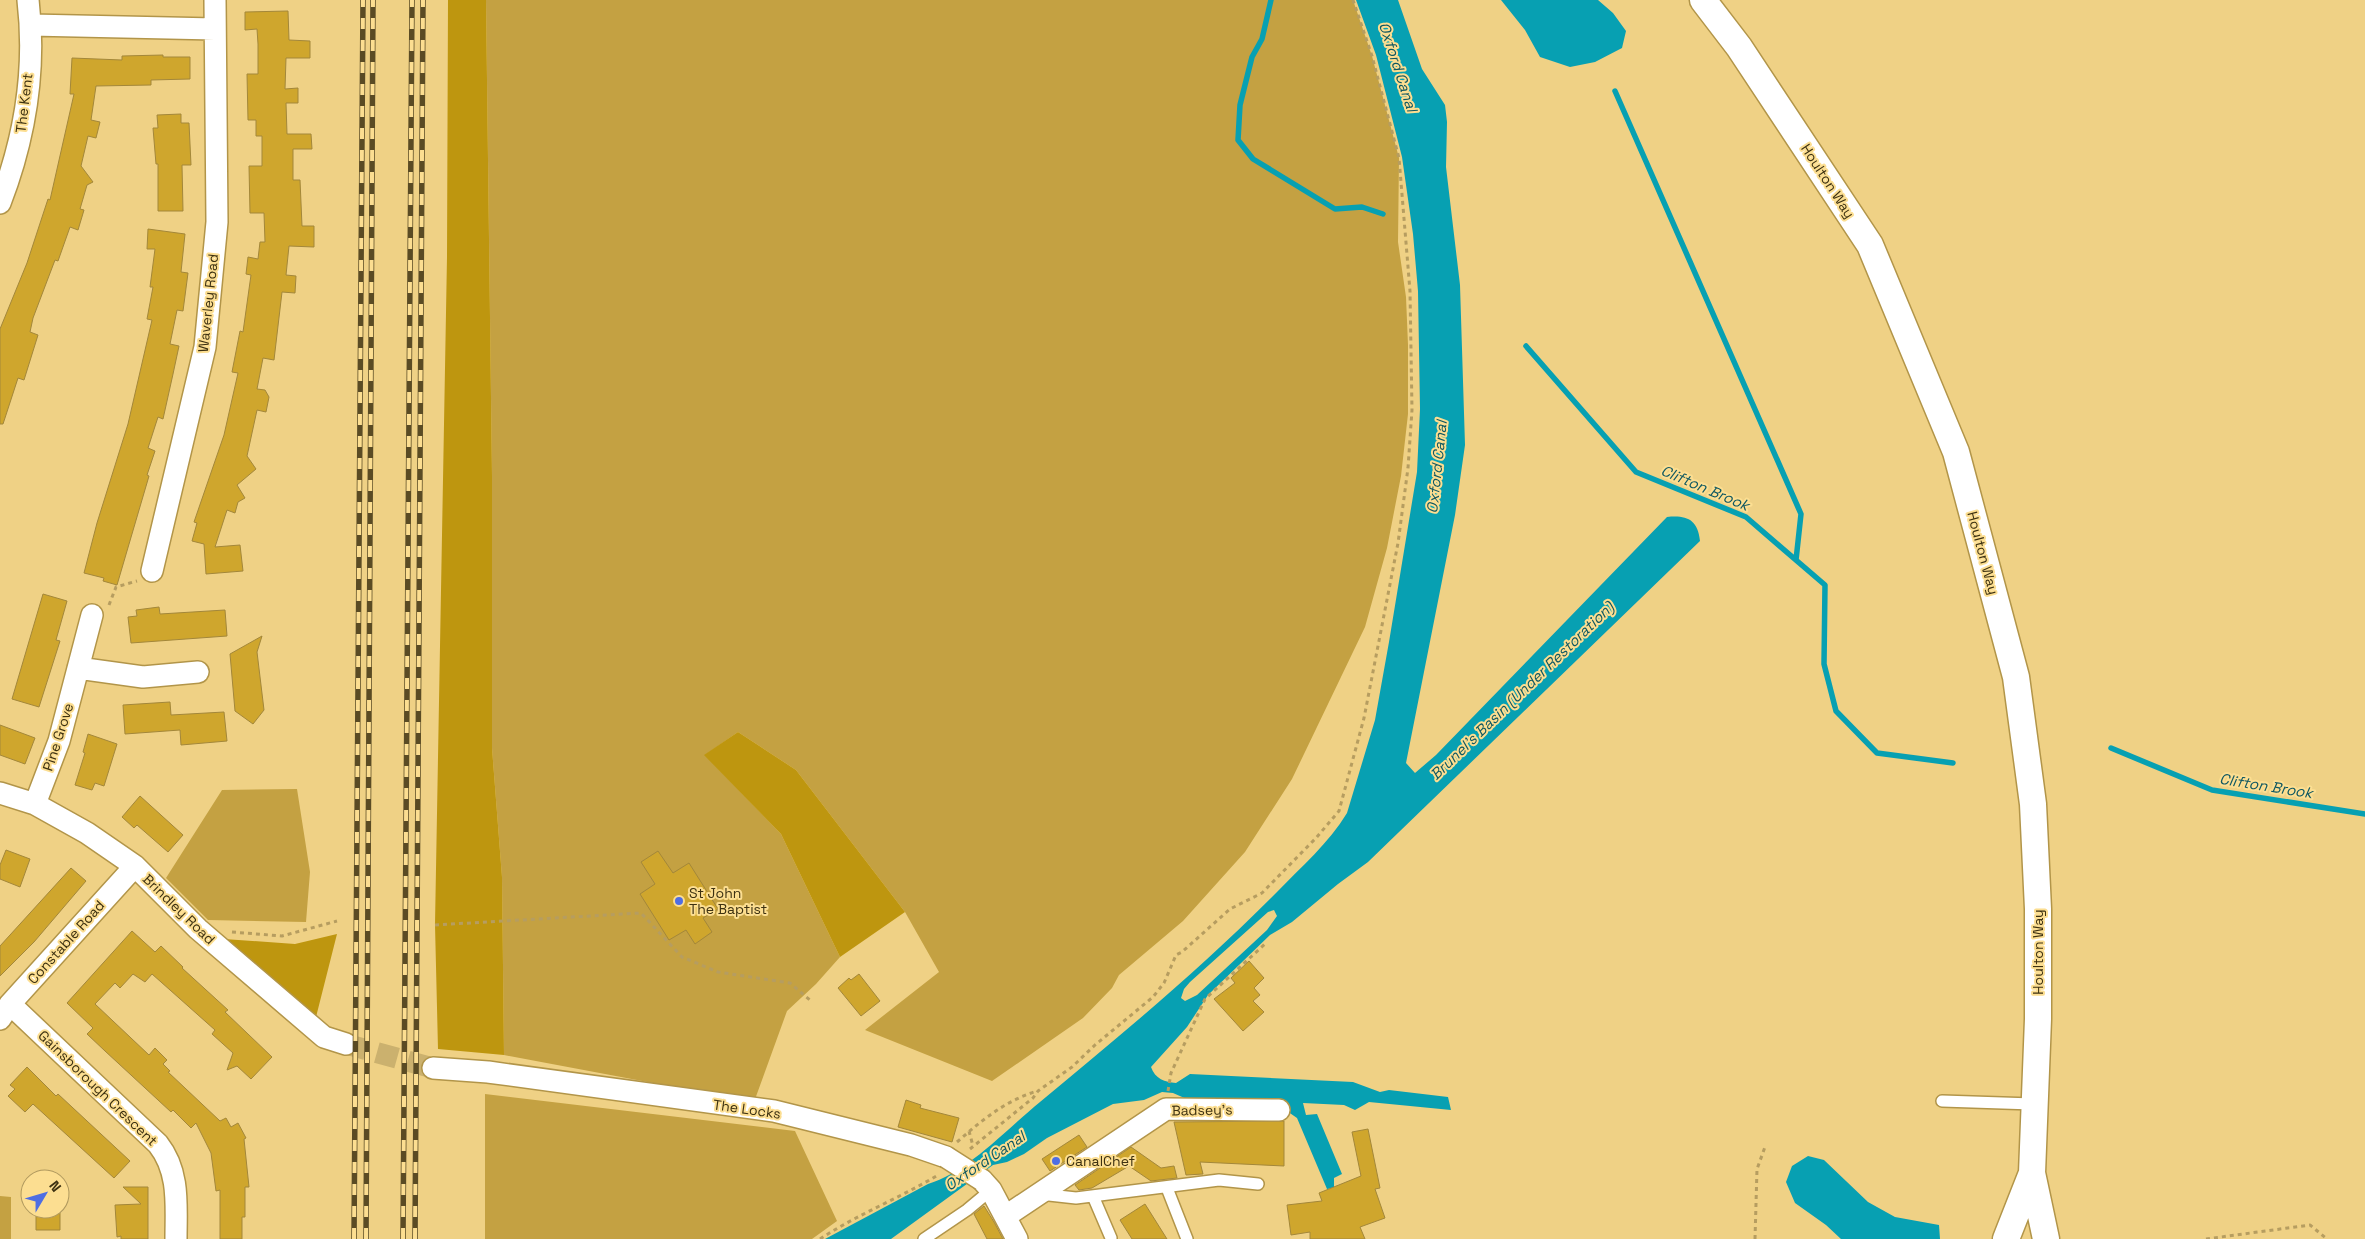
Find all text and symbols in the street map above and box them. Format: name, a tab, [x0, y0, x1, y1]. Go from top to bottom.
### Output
water label: Oxford Canal	[1375, 20, 1423, 116]
street label: The Kent	[11, 72, 37, 134]
street label: Houlton Way	[1797, 140, 1859, 222]
street label: Waverley Road	[194, 253, 222, 353]
water label: Oxford Canal	[1422, 417, 1451, 514]
water label: Clifton Brook	[1658, 460, 1754, 515]
street label: Houlton Way	[1963, 509, 2003, 597]
water label: Brunel's Basin (Under Restoration)	[1426, 597, 1618, 784]
street label: Pine Grove	[39, 701, 77, 773]
water label: Clifton Brook	[2218, 769, 2316, 803]
street label: Brindley Road	[139, 870, 219, 948]
place label: St John The Baptist	[689, 884, 767, 918]
marker: St John The Baptist	[673, 895, 685, 907]
street label: Constable Road	[24, 896, 108, 988]
street label: Houlton Way	[2029, 909, 2047, 995]
street label: Gainsborough Crescent	[35, 1026, 161, 1150]
street label: The Locks	[712, 1095, 782, 1123]
street label: Badsey's	[1171, 1100, 1233, 1120]
water label: Oxford Canal	[941, 1125, 1031, 1194]
place label: CanalChef	[1066, 1152, 1135, 1170]
marker: CanalChef	[1050, 1155, 1062, 1167]
north arrow	[20, 1169, 70, 1219]
text: N	[45, 1177, 65, 1195]

